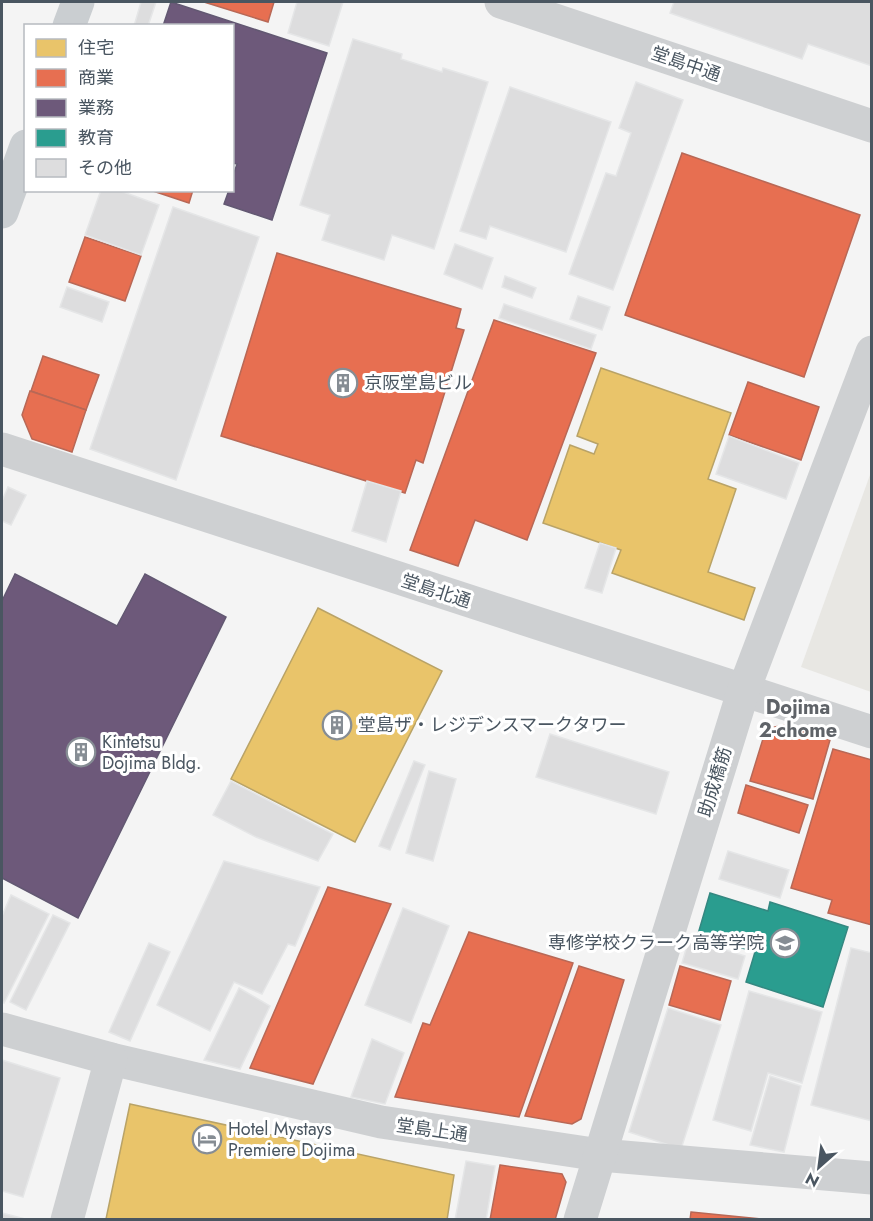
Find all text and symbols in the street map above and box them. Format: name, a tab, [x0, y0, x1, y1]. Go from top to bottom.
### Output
legend	[24, 24, 234, 192]
text: 住宅	[78, 35, 114, 61]
street label: 堂島中通	[648, 40, 724, 88]
text: 商業	[78, 65, 114, 91]
text: 業務	[78, 95, 114, 121]
text: 教育	[78, 125, 114, 151]
text: その他	[78, 155, 132, 181]
building icon: 京阪堂島ビル	[327, 367, 359, 399]
place label: 京阪堂島ビル	[364, 370, 472, 396]
street label: 堂島北通	[398, 568, 474, 614]
district label: Dojima 2-chome	[759, 693, 837, 745]
building icon: 堂島ザ・レジデンスマークタワー	[321, 709, 353, 741]
place label: 堂島ザ・レジデンスマークタワー	[358, 712, 626, 738]
place label: Kintetsu Dojima Bldg.	[102, 729, 201, 776]
building icon: Kintetsu Dojima Bldg.	[65, 736, 97, 768]
street label: 助成橋筋	[692, 744, 738, 820]
school or university icon: 専修学校クラーク高等学院	[769, 927, 801, 959]
place label: 専修学校クラーク高等学院	[548, 930, 764, 956]
street label: 堂島上通	[395, 1112, 469, 1148]
place label: Hotel Mystays Premiere Dojima	[228, 1116, 355, 1163]
hotel icon: Hotel Mystays Premiere Dojima	[191, 1123, 223, 1155]
north arrow	[789, 1137, 849, 1197]
text: N	[801, 1167, 823, 1193]

